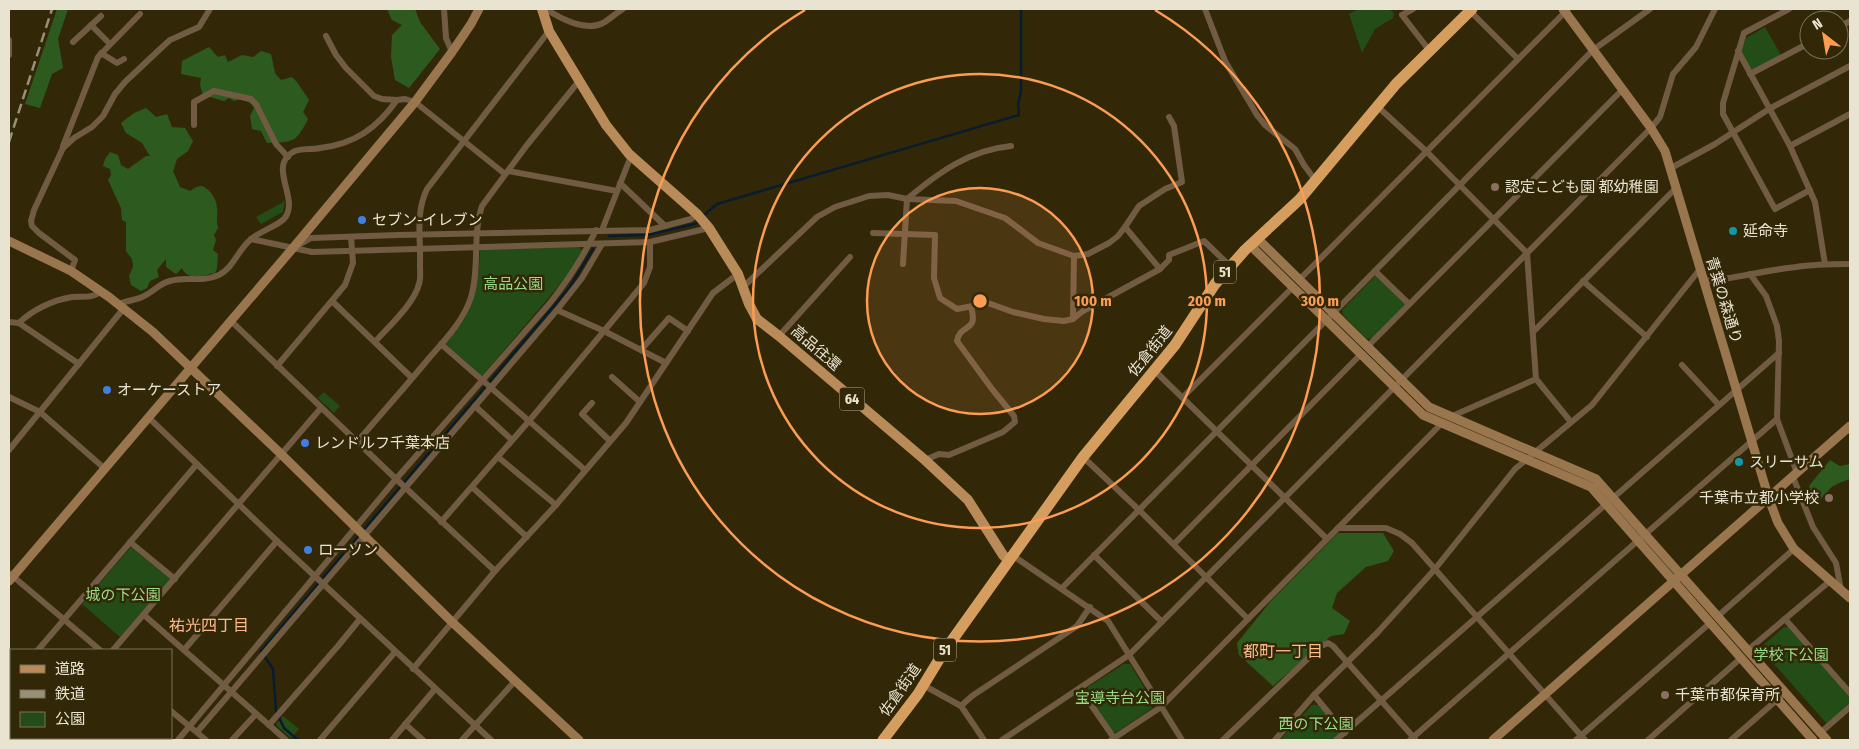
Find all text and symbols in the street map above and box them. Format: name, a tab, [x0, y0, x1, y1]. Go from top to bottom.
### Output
north arrow	[1799, 10, 1849, 60]
text: N	[1810, 15, 1826, 34]
place label: 認定こども園 都幼稚園	[1505, 178, 1659, 196]
marker: 認定こども園 都幼稚園	[1489, 181, 1501, 193]
place label: セブン-イレブン	[372, 211, 483, 229]
marker: セブン-イレブン	[356, 214, 368, 226]
place label: 延命寺	[1743, 222, 1788, 240]
marker: 延命寺	[1727, 225, 1739, 237]
street label: 青葉の森通り	[1702, 254, 1746, 346]
road number: 51	[1214, 260, 1236, 284]
park label: 高品公園	[483, 275, 543, 293]
centre of rings	[971, 292, 989, 310]
text: 100 m	[1074, 292, 1112, 310]
text: 200 m	[1187, 292, 1226, 310]
text: 300 m	[1300, 292, 1339, 310]
street label: 高品往還	[787, 322, 845, 374]
street label: 佐倉街道	[1124, 322, 1176, 380]
place label: オーケーストア	[117, 381, 221, 399]
marker: オーケーストア	[101, 384, 113, 396]
road number: 64	[840, 388, 864, 410]
place label: レンドルフ千葉本店	[315, 434, 450, 452]
marker: レンドルフ千葉本店	[299, 437, 311, 449]
place label: スリーサム	[1749, 453, 1823, 471]
marker: スリーサム	[1733, 456, 1745, 468]
place label: 千葉市立都小学校	[1699, 489, 1819, 507]
marker: 千葉市立都小学校	[1823, 492, 1835, 504]
place label: ローソン	[318, 541, 378, 559]
marker: ローソン	[302, 544, 314, 556]
park label: 城の下公園	[85, 586, 161, 604]
district label: 祐光四丁目	[169, 616, 249, 635]
road number: 51	[934, 638, 956, 662]
district label: 都町一丁目	[1243, 642, 1323, 661]
park label: 学校下公園	[1753, 646, 1829, 664]
legend	[10, 649, 172, 739]
text: 道路	[55, 660, 85, 678]
street label: 佐倉街道	[875, 660, 925, 720]
text: 鉄道	[55, 685, 85, 703]
place label: 千葉市都保育所	[1675, 686, 1780, 704]
park label: 宝導寺台公園	[1075, 689, 1165, 707]
marker: 千葉市都保育所	[1659, 689, 1671, 701]
text: 公園	[55, 710, 85, 728]
park label: 西の下公園	[1278, 715, 1354, 733]

